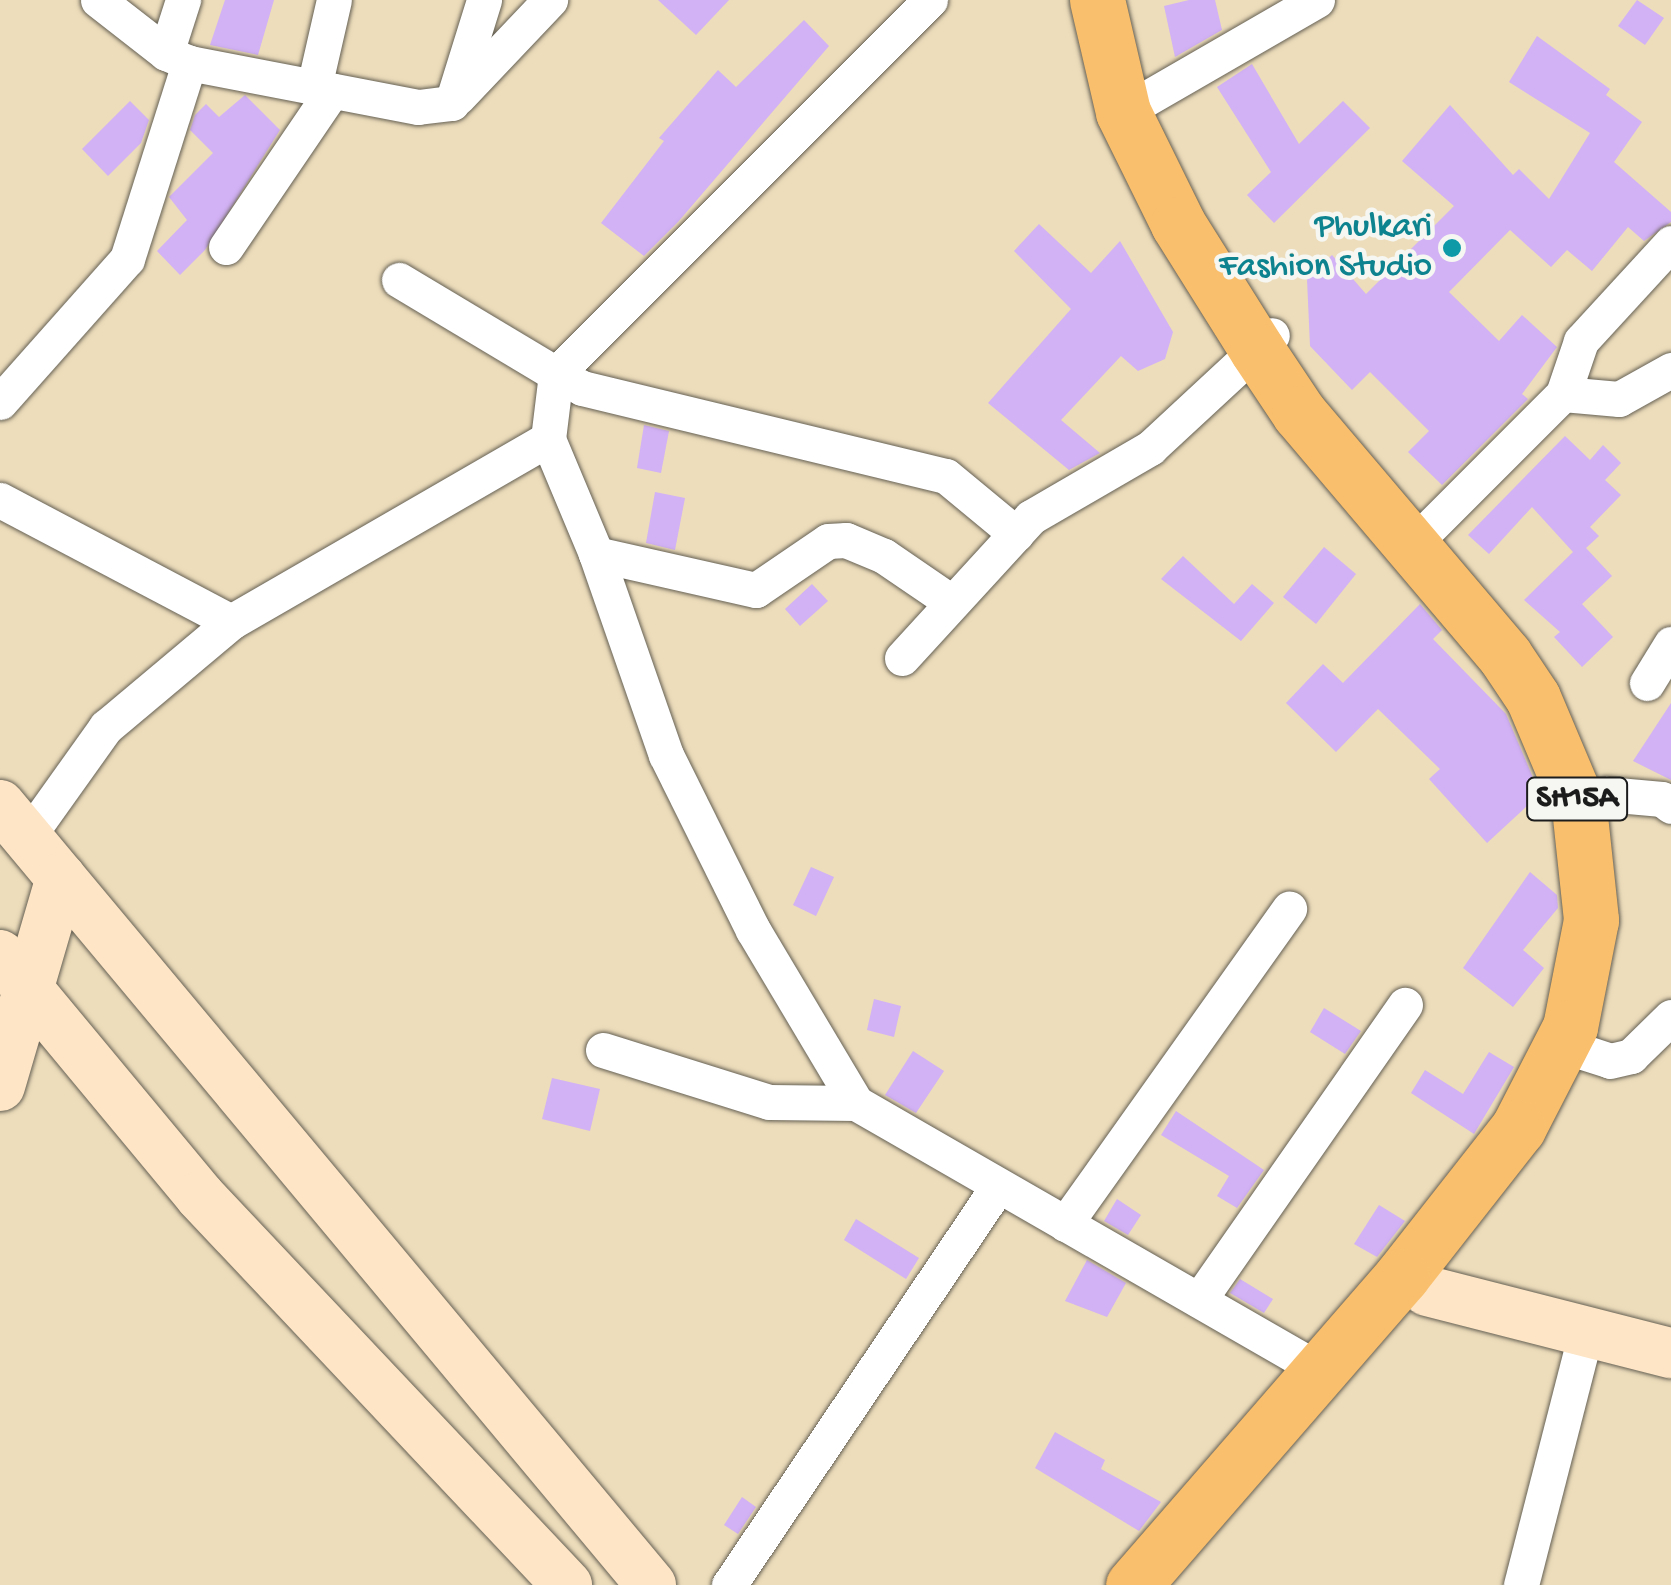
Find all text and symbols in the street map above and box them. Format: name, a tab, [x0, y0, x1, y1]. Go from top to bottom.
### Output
place label: Phulkari Fashion Studio	[1219, 207, 1432, 289]
marker: Phulkari Fashion Studio	[1441, 237, 1463, 259]
road number: SH15A	[1524, 772, 1630, 826]

